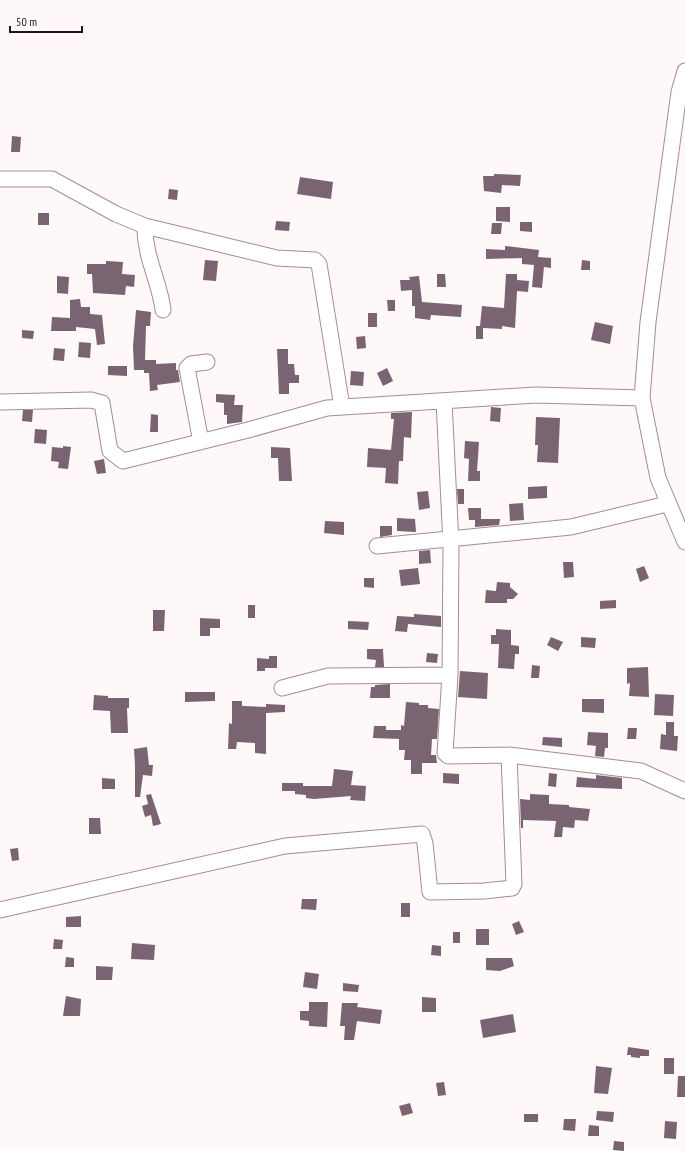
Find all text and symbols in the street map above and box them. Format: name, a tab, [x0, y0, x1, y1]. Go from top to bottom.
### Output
scale bar	[10, 8, 82, 34]
text: 50 m	[16, 14, 37, 29]

